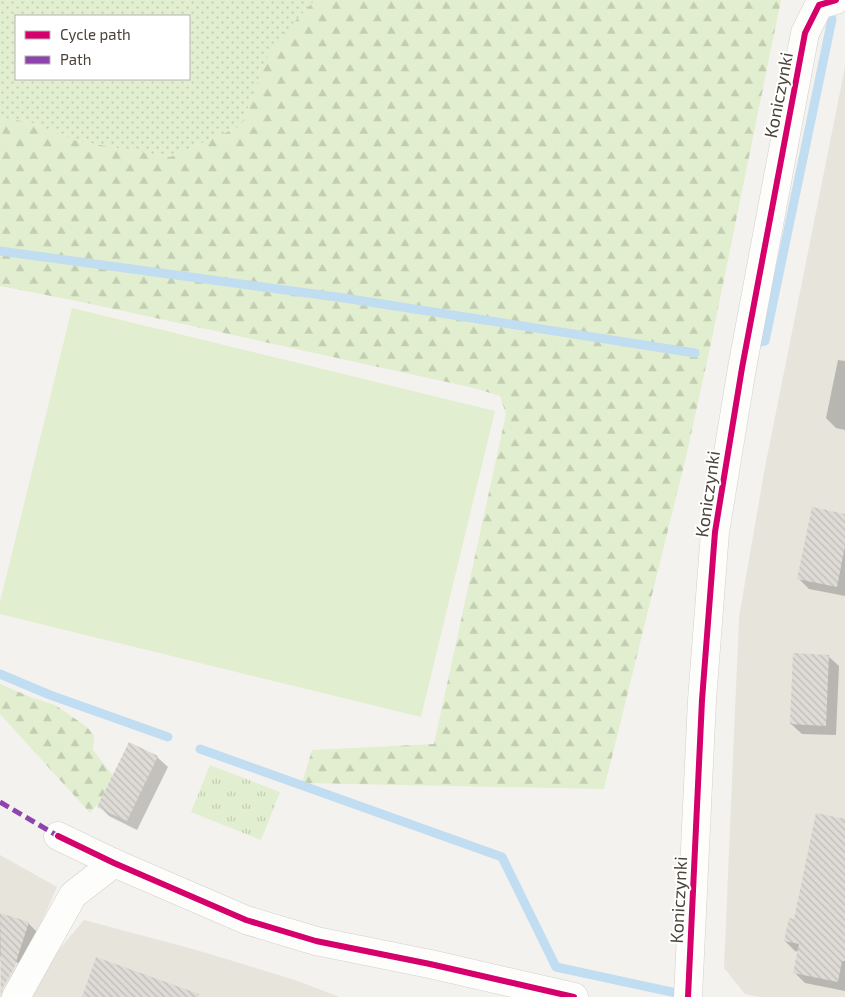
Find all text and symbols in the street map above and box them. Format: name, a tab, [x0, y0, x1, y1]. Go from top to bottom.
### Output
legend	[15, 15, 190, 80]
text: Cycle path	[60, 25, 131, 43]
text: Path	[60, 50, 91, 68]
street label: Koniczynki	[759, 50, 797, 140]
street label: Koniczynki	[690, 449, 724, 539]
street label: Koniczynki	[665, 856, 691, 944]

